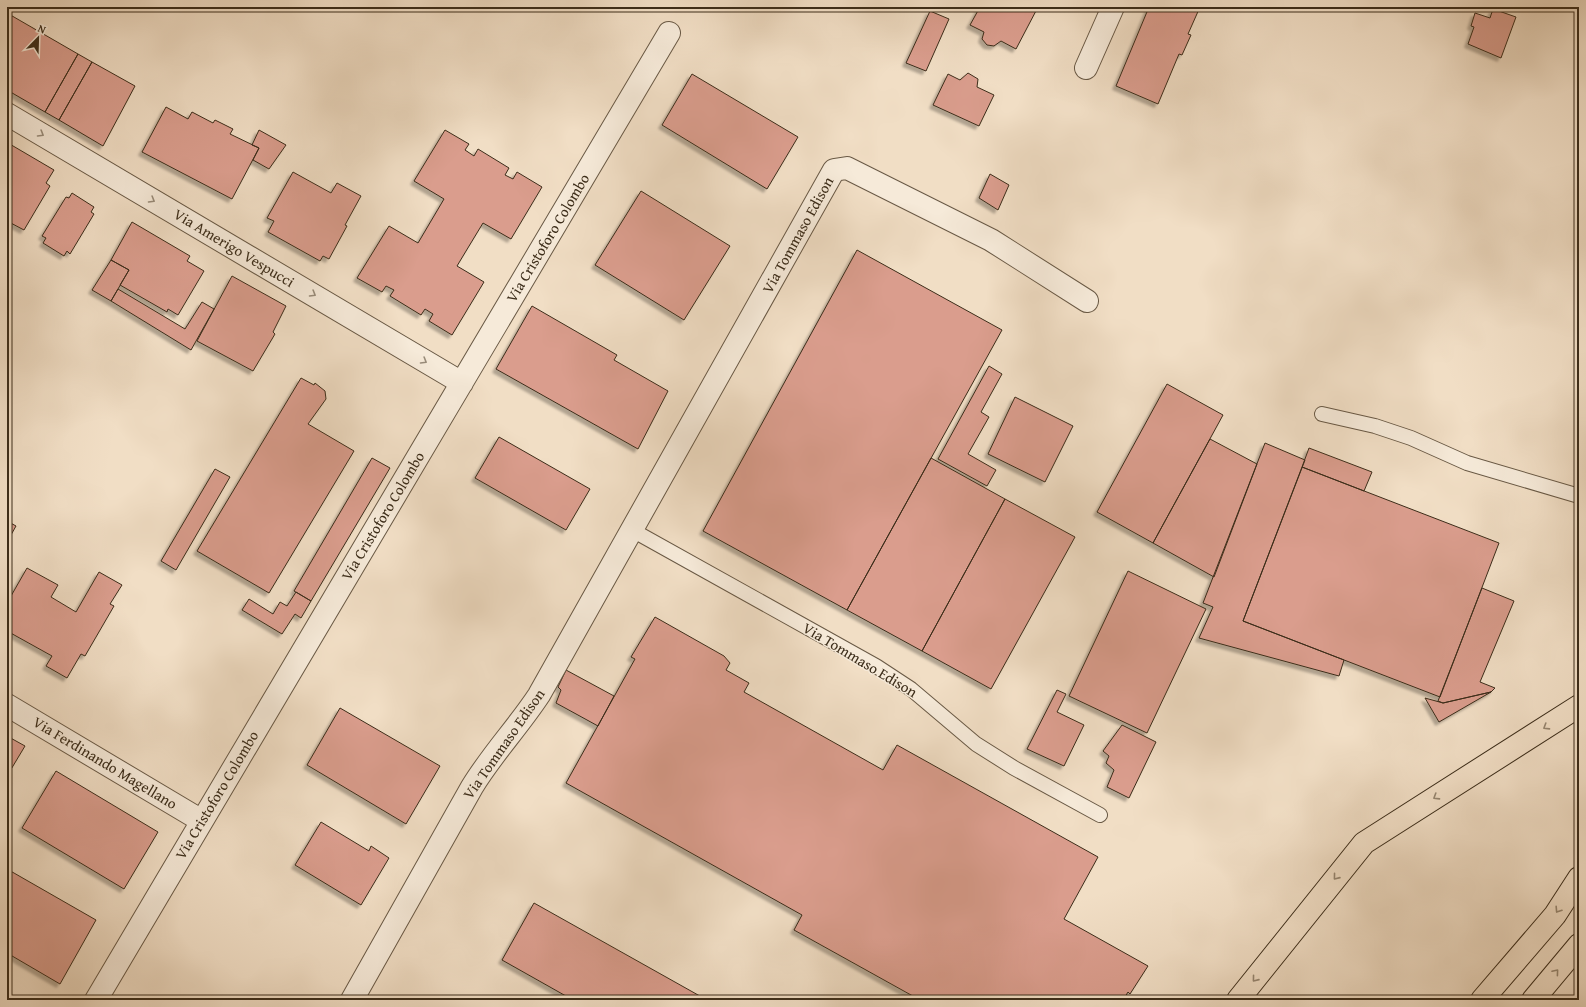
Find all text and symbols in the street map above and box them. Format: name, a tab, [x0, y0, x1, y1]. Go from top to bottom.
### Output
north arrow	[18, 18, 58, 58]
text: N	[35, 20, 49, 38]
one-way arrow	[37, 129, 44, 136]
street label: Via Cristoforo Colombo	[501, 169, 594, 306]
street label: Via Tommaso Edison	[757, 172, 839, 297]
one-way arrow	[148, 195, 155, 202]
street label: Via Amerigo Vespucci	[170, 203, 299, 292]
one-way arrow	[308, 290, 316, 297]
one-way arrow	[420, 356, 427, 363]
street label: Via Cristoforo Colombo	[336, 447, 429, 584]
street label: Via Tommaso Edison	[799, 617, 922, 702]
street label: Via Tommaso Edison	[458, 684, 550, 803]
street label: Via Ferdinando Magellano	[29, 711, 182, 814]
one-way arrow	[1543, 722, 1550, 730]
street label: Via Cristoforo Colombo	[170, 726, 263, 863]
one-way arrow	[1434, 792, 1441, 799]
one-way arrow	[1334, 873, 1341, 880]
one-way arrow	[1555, 906, 1563, 913]
one-way arrow	[1552, 970, 1559, 977]
one-way arrow	[1253, 974, 1260, 981]

